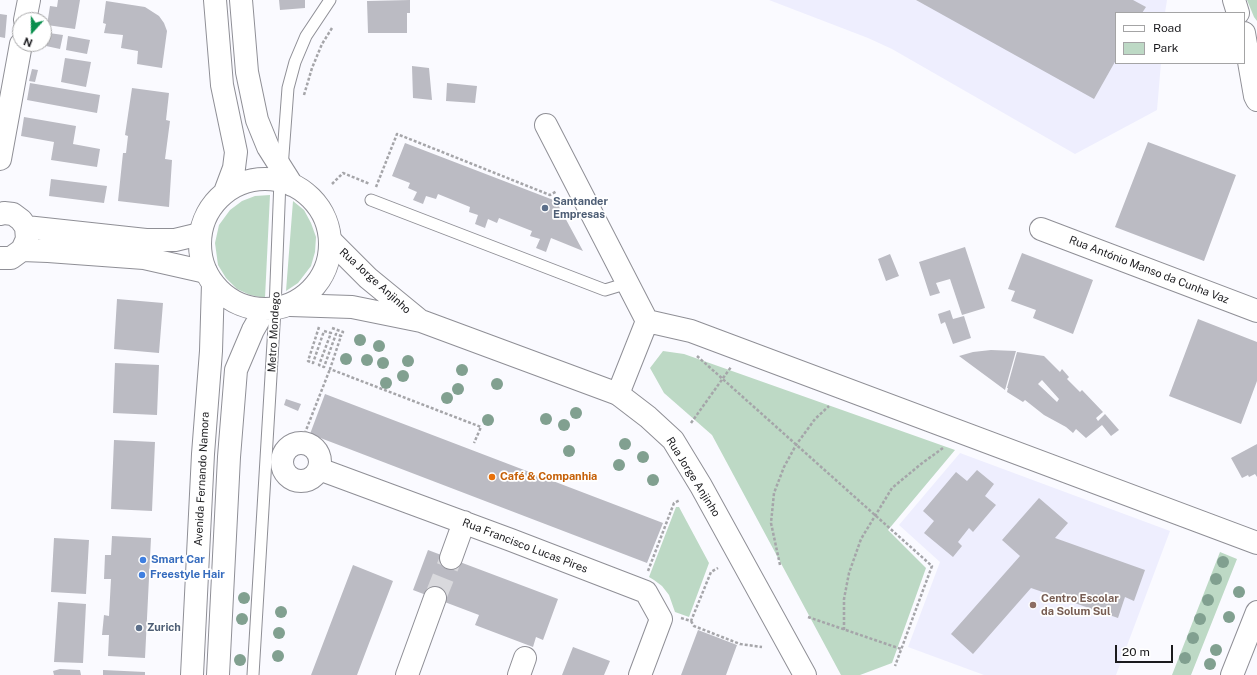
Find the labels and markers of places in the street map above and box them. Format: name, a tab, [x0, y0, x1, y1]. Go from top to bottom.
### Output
place label: Santander Empresas	[553, 195, 608, 221]
marker: Santander Empresas	[540, 203, 550, 213]
place label: Café & Companhia	[500, 470, 597, 484]
marker: Café & Companhia	[487, 472, 497, 482]
place label: Smart Car	[151, 553, 205, 567]
marker: Smart Car	[138, 555, 148, 565]
place label: Freestyle Hair	[150, 568, 225, 582]
marker: Freestyle Hair	[137, 570, 147, 580]
place label: Centro Escolar da Solum Sul	[1041, 592, 1119, 618]
marker: Centro Escolar da Solum Sul	[1028, 600, 1038, 610]
place label: Zurich	[147, 621, 181, 635]
marker: Zurich	[134, 623, 144, 633]

